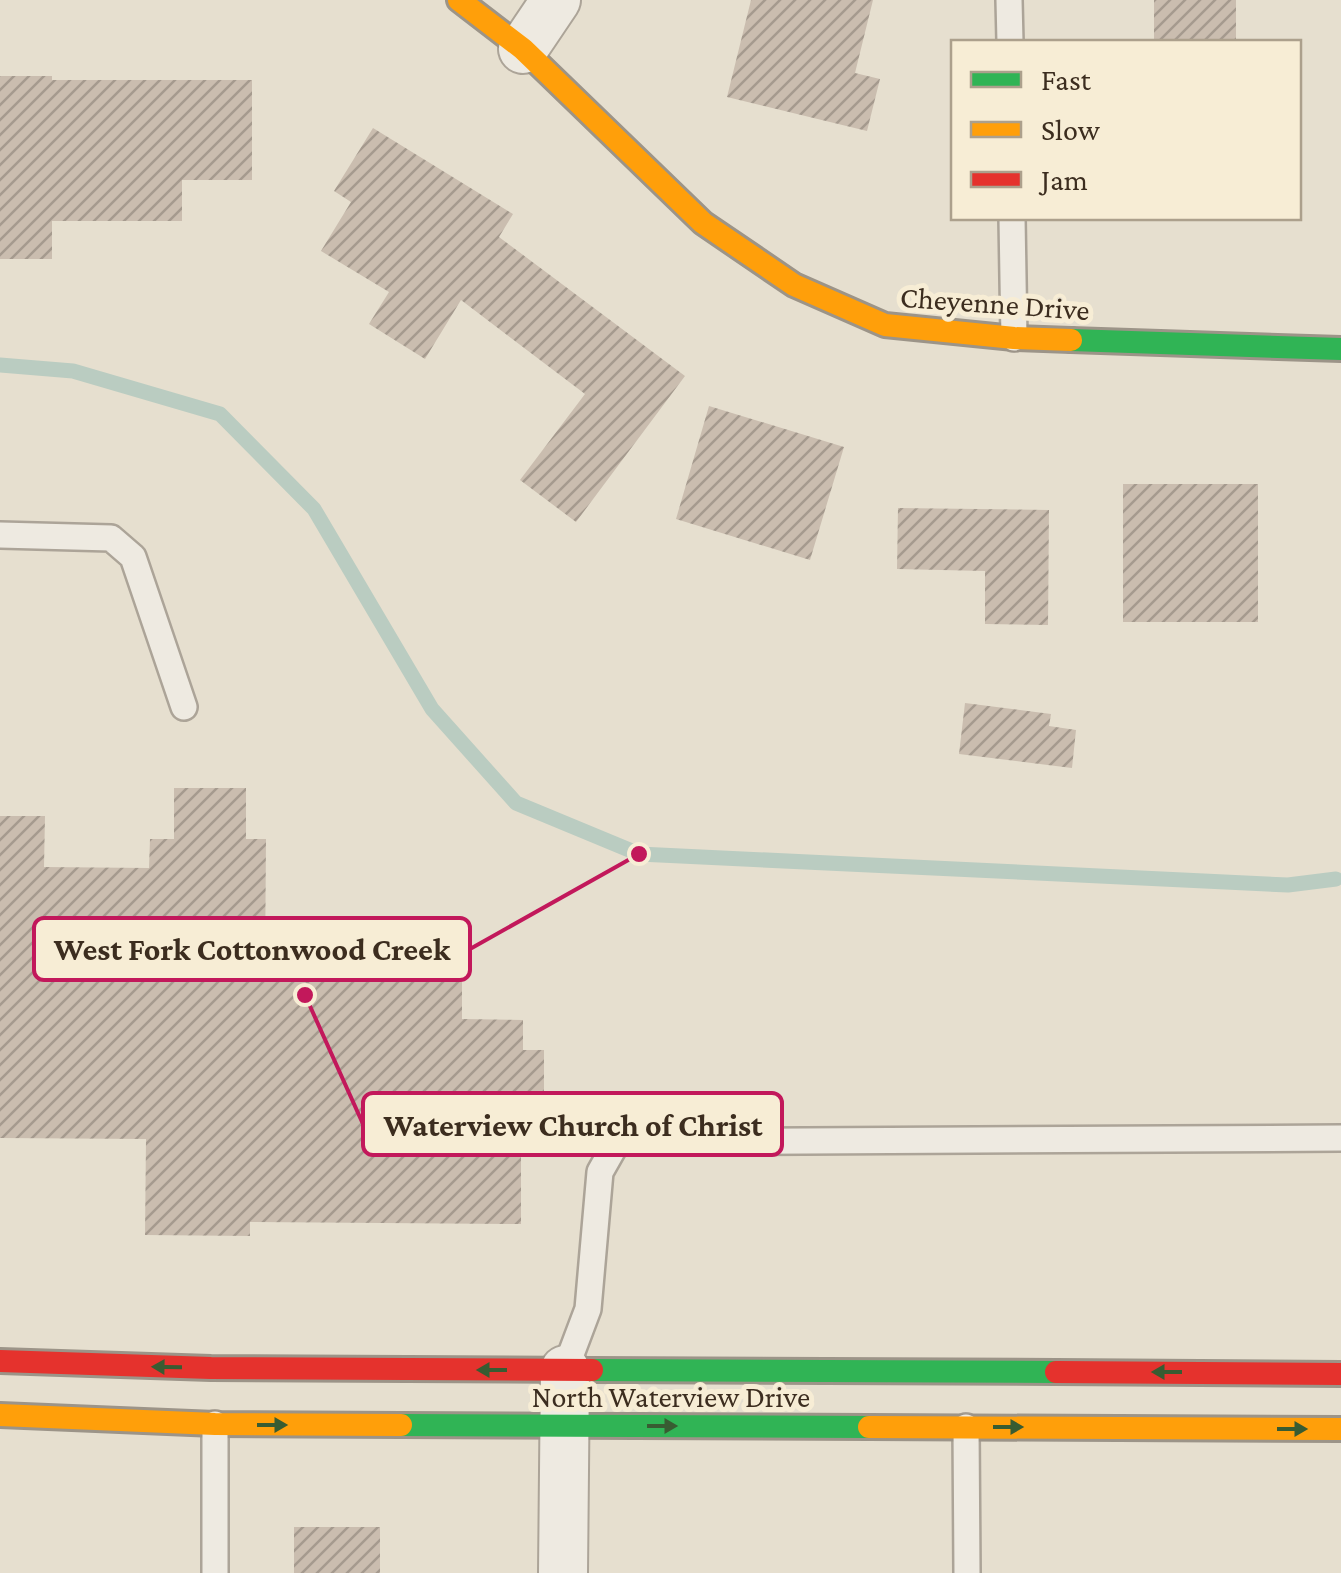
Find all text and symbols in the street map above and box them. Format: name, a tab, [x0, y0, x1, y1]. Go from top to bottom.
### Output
legend	[951, 40, 1301, 220]
text: Fast	[1041, 63, 1092, 96]
text: Slow	[1041, 113, 1101, 146]
text: Jam	[1038, 163, 1088, 196]
street label: Cheyenne Drive	[899, 280, 1091, 327]
callout: West Fork Cottonwood Creek	[34, 918, 470, 980]
text: West Fork Cottonwood Creek	[53, 931, 451, 967]
callout: Waterview Church of Christ	[363, 1093, 782, 1155]
text: Waterview Church of Christ	[382, 1107, 763, 1143]
one-way arrow	[150, 1359, 182, 1375]
one-way arrow	[475, 1362, 507, 1378]
one-way arrow	[1150, 1364, 1182, 1380]
street label: North Waterview Drive	[532, 1380, 810, 1413]
one-way arrow	[257, 1417, 289, 1433]
one-way arrow	[647, 1418, 679, 1434]
one-way arrow	[992, 1419, 1024, 1435]
one-way arrow	[1276, 1421, 1308, 1437]

